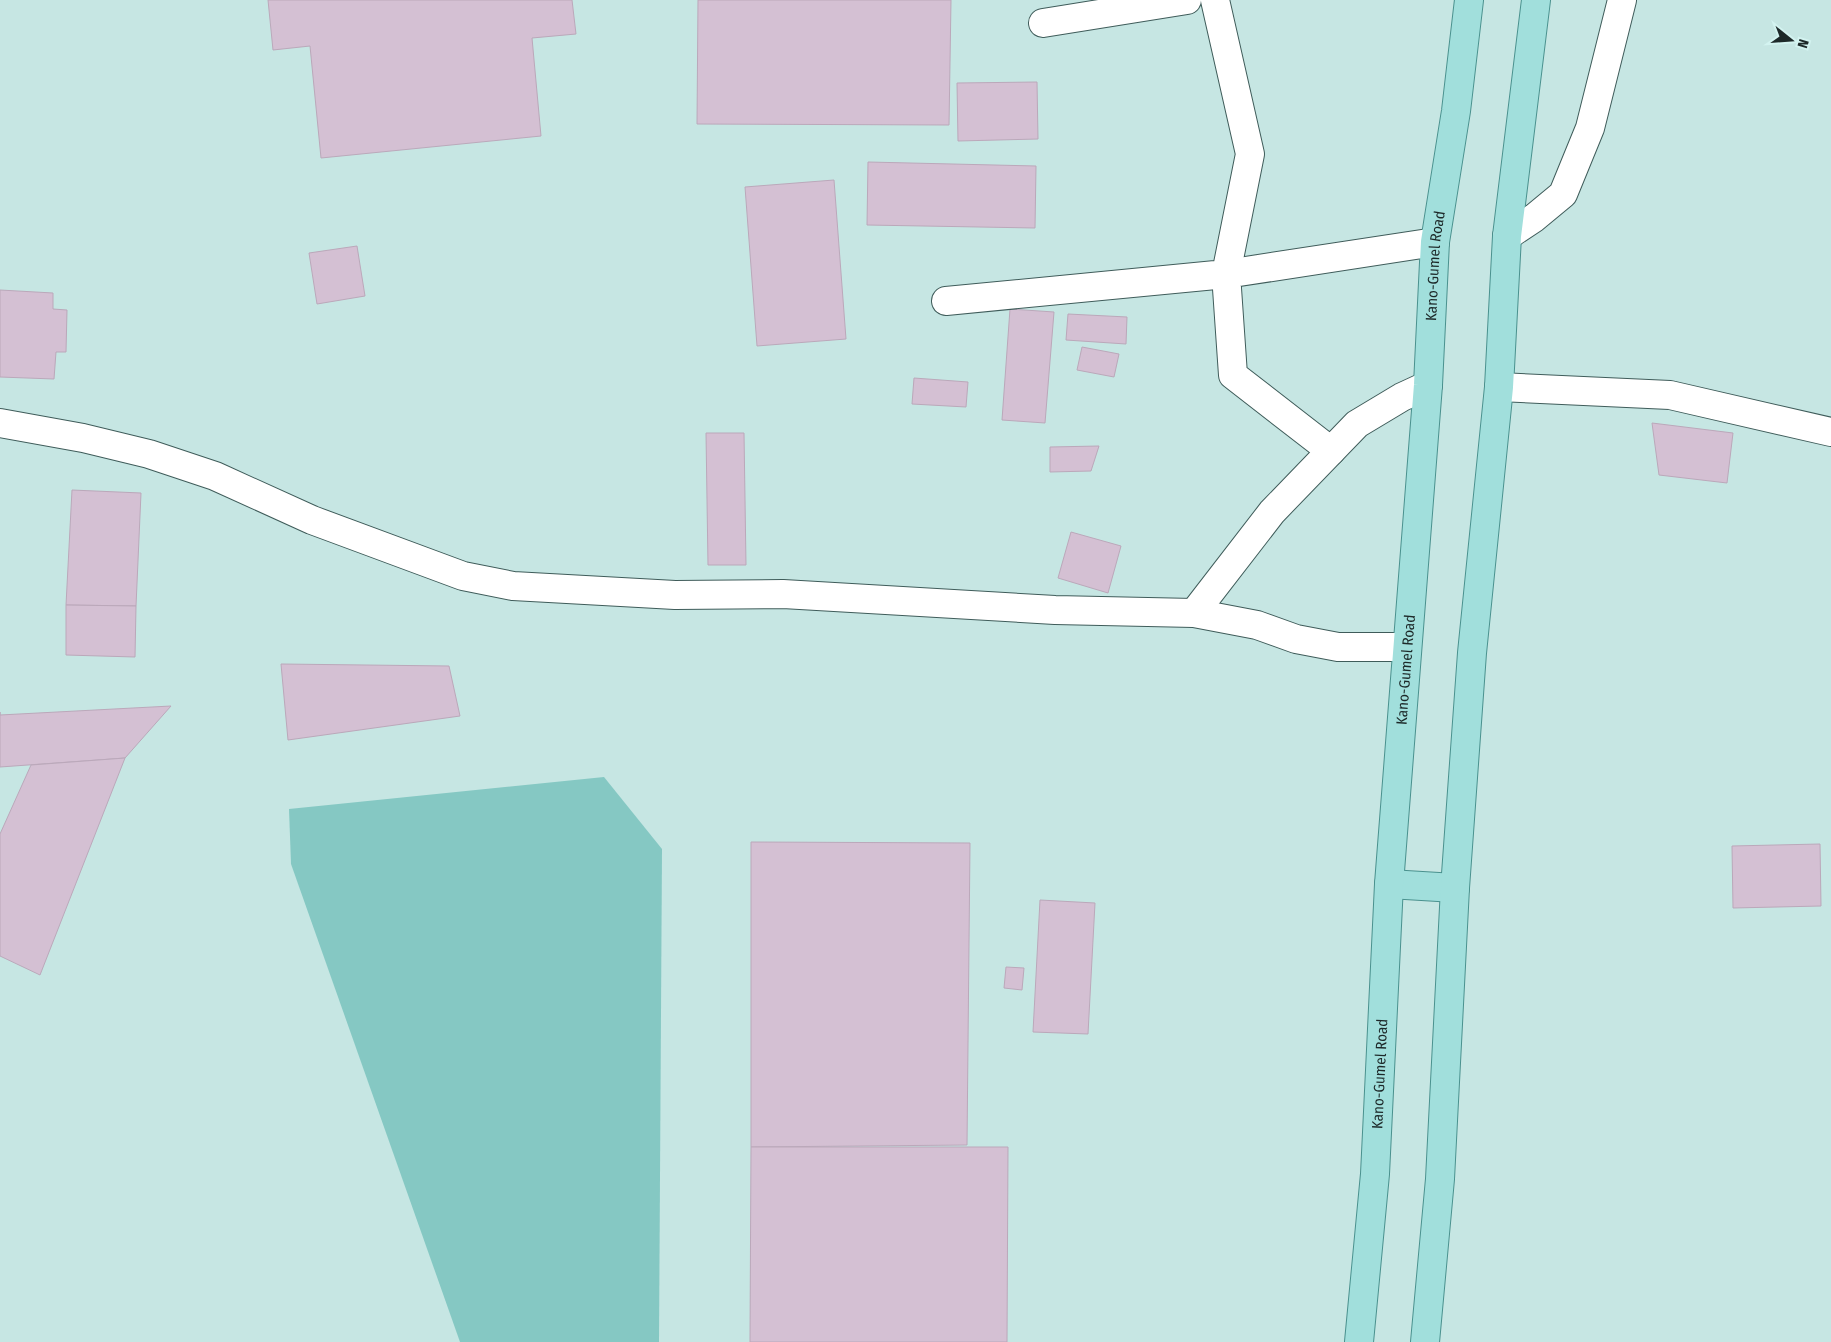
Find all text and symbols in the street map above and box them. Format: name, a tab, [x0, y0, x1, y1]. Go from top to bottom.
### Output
north arrow	[1766, 15, 1816, 65]
text: N	[1794, 37, 1812, 50]
street label: Kano-Gumel Road	[1422, 209, 1449, 321]
street label: Kano-Gumel Road	[1392, 614, 1419, 726]
street label: Kano-Gumel Road	[1368, 1018, 1391, 1130]

